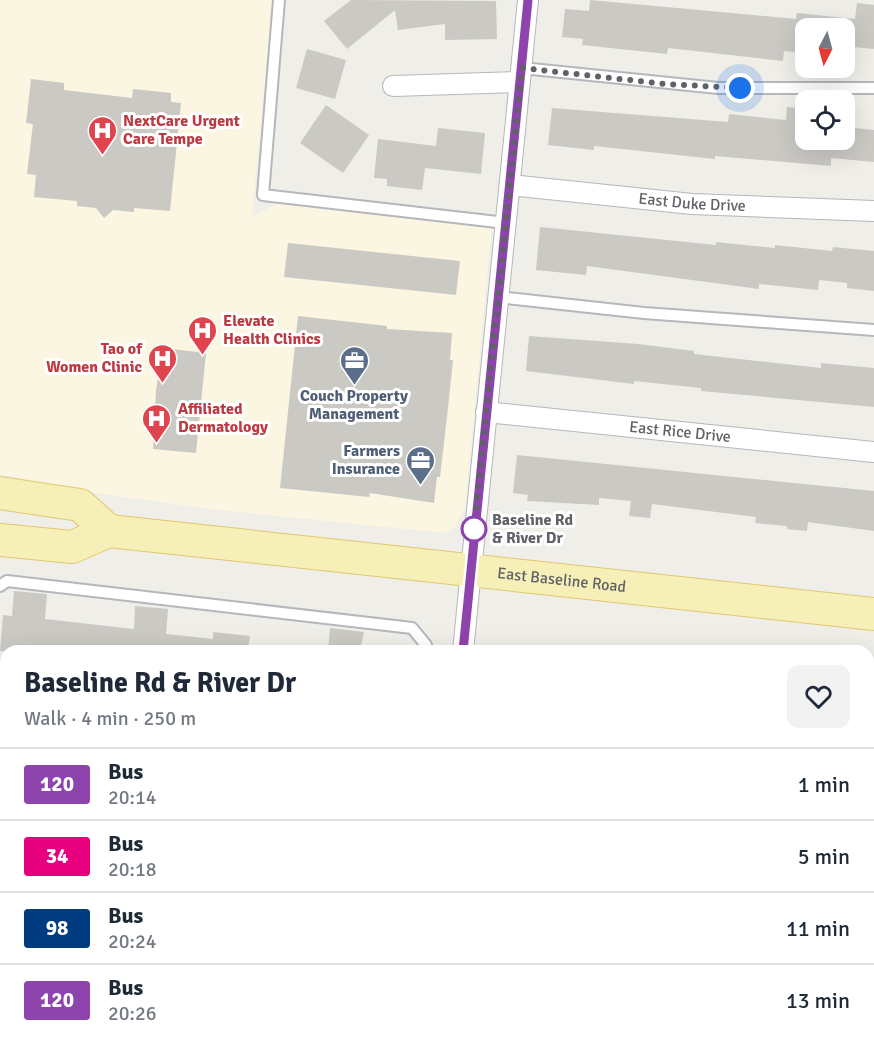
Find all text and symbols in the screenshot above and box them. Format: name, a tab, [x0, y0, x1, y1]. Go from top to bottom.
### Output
north arrow	[795, 18, 855, 78]
map controls	[795, 18, 855, 150]
your location	[725, 73, 755, 103]
button: locate	[795, 90, 855, 150]
place label: NextCare Urgent Care Tempe	[123, 111, 240, 149]
hospital icon: NextCare Urgent Care Tempe	[86, 114, 118, 156]
street label: East Duke Drive	[638, 188, 746, 216]
place label: Elevate Health Clinics	[223, 311, 321, 349]
hospital icon: Elevate Health Clinics	[186, 314, 218, 356]
place label: Tao of Women Clinic	[46, 339, 143, 377]
hospital icon: Tao of Women Clinic	[147, 342, 179, 384]
office icon: Couch Property Management	[338, 344, 370, 386]
place label: Couch Property Management	[300, 386, 408, 424]
place label: Affiliated Dermatology	[178, 399, 268, 437]
hospital icon: Affiliated Dermatology	[141, 402, 173, 444]
street label: East Rice Drive	[628, 417, 732, 447]
place label: Farmers Insurance	[332, 441, 400, 479]
office icon: Farmers Insurance	[405, 444, 437, 486]
place label: Baseline Rd & River Dr	[492, 510, 573, 548]
marker: Baseline Rd & River Dr	[461, 516, 487, 542]
street label: East Baseline Road	[496, 563, 627, 597]
button: heart	[787, 665, 850, 728]
text: Baseline Rd & River Dr	[24, 666, 296, 700]
text: Walk · 4 min · 250 m	[24, 706, 196, 731]
text: Bus	[108, 758, 143, 785]
text: 120	[40, 771, 74, 797]
text: 1 min	[798, 771, 850, 798]
text: 20:14	[108, 785, 157, 810]
text: Bus	[108, 830, 143, 857]
text: 34	[46, 843, 68, 869]
text: 5 min	[798, 843, 850, 870]
text: 20:18	[108, 857, 157, 882]
text: Bus	[108, 902, 143, 929]
text: 98	[46, 915, 68, 941]
text: 11 min	[786, 915, 850, 942]
text: 20:24	[108, 929, 157, 954]
text: Bus	[108, 974, 143, 1001]
text: 120	[40, 987, 74, 1013]
text: 13 min	[786, 987, 850, 1014]
text: 20:26	[108, 1001, 157, 1026]

